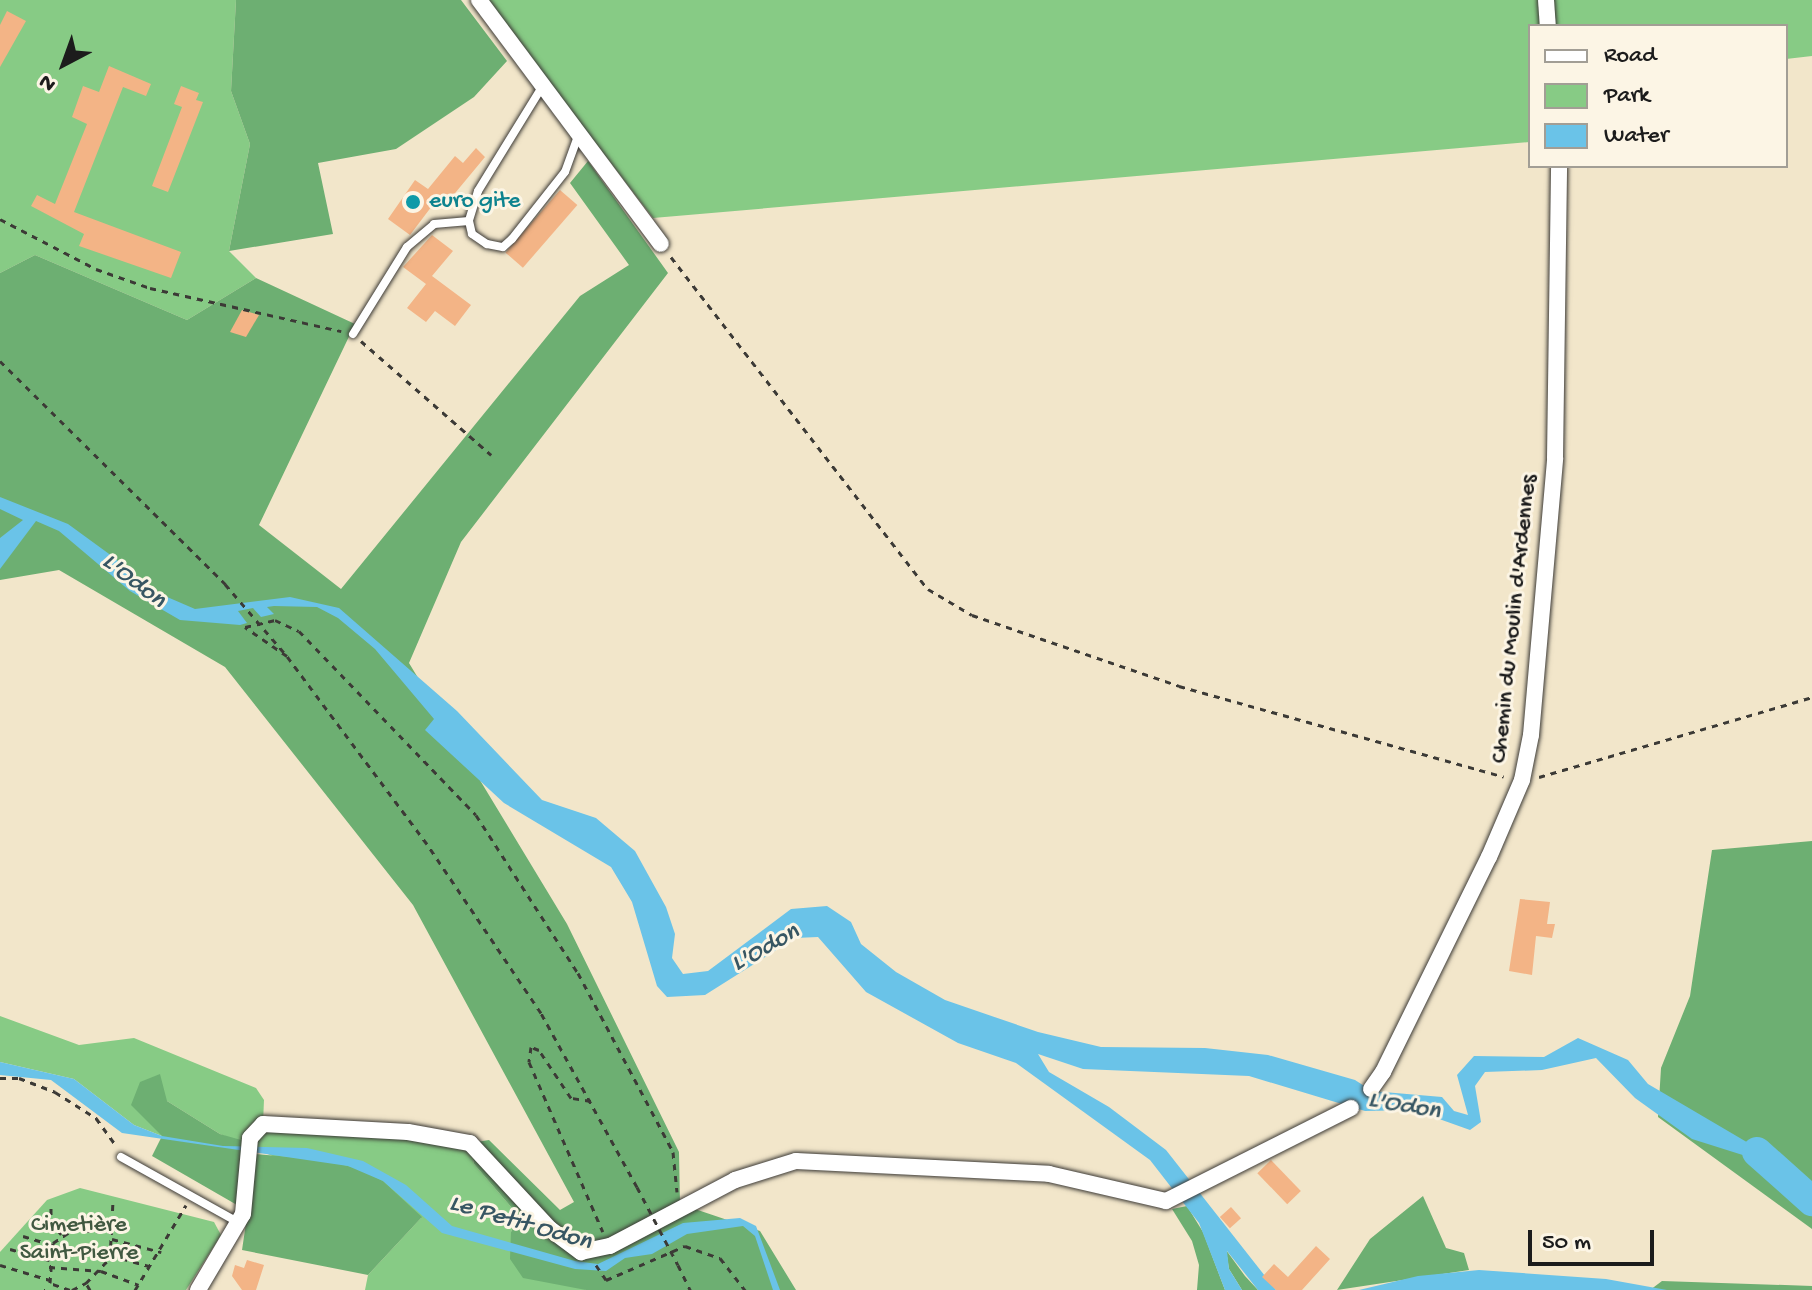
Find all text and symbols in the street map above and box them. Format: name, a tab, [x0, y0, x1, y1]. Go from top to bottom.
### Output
north arrow	[24, 24, 104, 104]
legend	[1528, 24, 1788, 168]
text: Road	[1604, 42, 1656, 71]
text: N	[34, 68, 62, 97]
text: Park	[1604, 82, 1650, 111]
text: Water	[1604, 122, 1668, 151]
place label: euro gite	[429, 188, 520, 216]
marker: euro gite	[404, 193, 422, 211]
street label: Chemin du Moulin d'Ardennes	[1486, 473, 1544, 765]
water label: L'Odon	[95, 547, 171, 617]
water label: L'Odon	[727, 918, 805, 980]
water label: L'Odon	[1365, 1085, 1443, 1129]
water label: Le Petit Odon	[445, 1189, 595, 1259]
park label: Cimetière Saint-Pierre	[20, 1212, 138, 1268]
scale bar	[1532, 1214, 1658, 1264]
text: 50 m	[1542, 1229, 1591, 1258]

